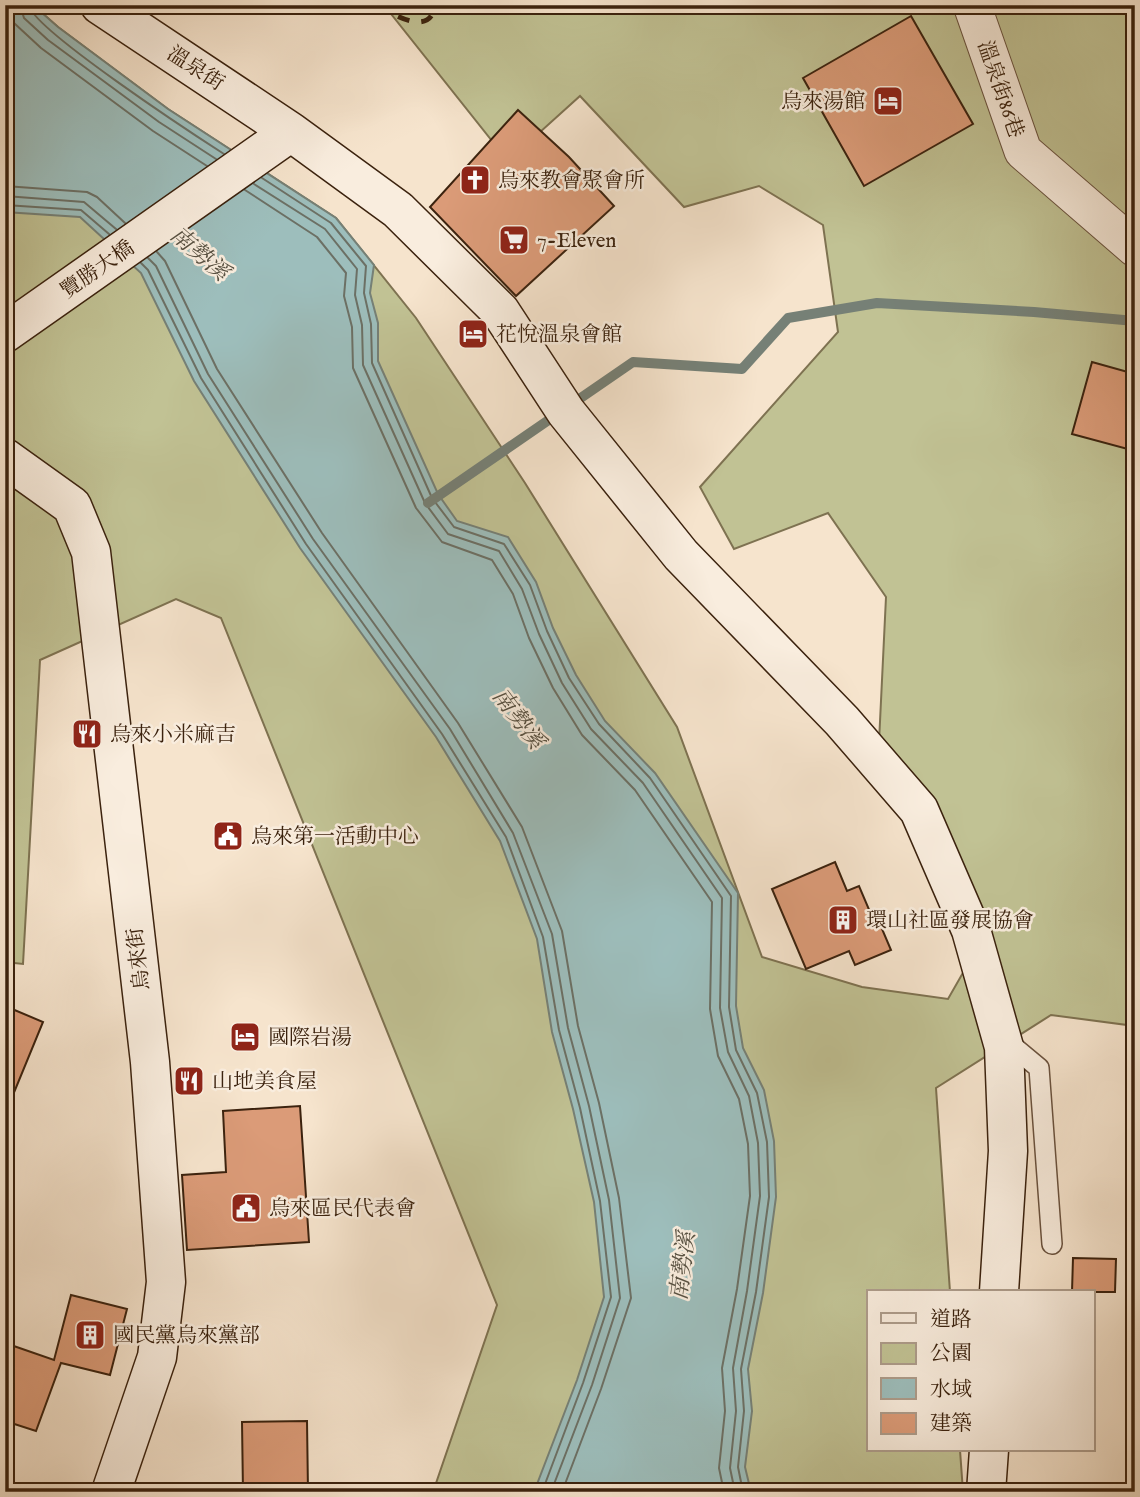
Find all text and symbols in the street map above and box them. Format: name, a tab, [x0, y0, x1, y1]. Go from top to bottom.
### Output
street label: 溫泉街86巷	[970, 37, 1029, 142]
street label: 溫泉街	[161, 41, 229, 98]
hotel icon: 烏來湯館	[871, 84, 905, 118]
place label: 烏來湯館	[781, 89, 865, 116]
church icon: 烏來教會聚會所	[458, 163, 492, 197]
place label: 烏來教會聚會所	[498, 168, 645, 195]
water label: 南勢溪	[163, 221, 237, 290]
supermarket icon: 7-Eleven	[497, 223, 531, 257]
place label: 7-Eleven	[537, 228, 616, 255]
street label: 覽勝大橋	[56, 235, 140, 305]
hotel icon: 花悅溫泉會館	[456, 317, 490, 351]
place label: 花悅溫泉會館	[496, 322, 622, 349]
water label: 南勢溪	[485, 683, 552, 758]
restaurant icon: 烏來小米麻吉	[70, 717, 104, 751]
place label: 烏來小米麻吉	[110, 722, 236, 749]
public building icon: 烏來第一活動中心	[211, 819, 245, 853]
place label: 烏來第一活動中心	[251, 824, 419, 851]
building icon: 環山社區發展協會	[826, 903, 860, 937]
place label: 環山社區發展協會	[866, 908, 1034, 935]
street label: 烏來街	[122, 926, 157, 992]
hotel icon: 國際岩湯	[228, 1020, 262, 1054]
place label: 國際岩湯	[268, 1025, 352, 1052]
restaurant icon: 山地美食屋	[172, 1064, 206, 1098]
place label: 山地美食屋	[212, 1069, 317, 1096]
public building icon: 烏來區民代表會	[229, 1191, 263, 1225]
place label: 烏來區民代表會	[269, 1196, 416, 1223]
water label: 南勢溪	[665, 1227, 702, 1302]
legend	[867, 1290, 1094, 1452]
text: 道路	[930, 1307, 972, 1334]
building icon: 國民黨烏來黨部	[73, 1318, 107, 1352]
place label: 國民黨烏來黨部	[113, 1323, 260, 1350]
text: 公園	[930, 1341, 972, 1368]
text: 水域	[930, 1377, 972, 1404]
text: 建築	[930, 1411, 972, 1438]

